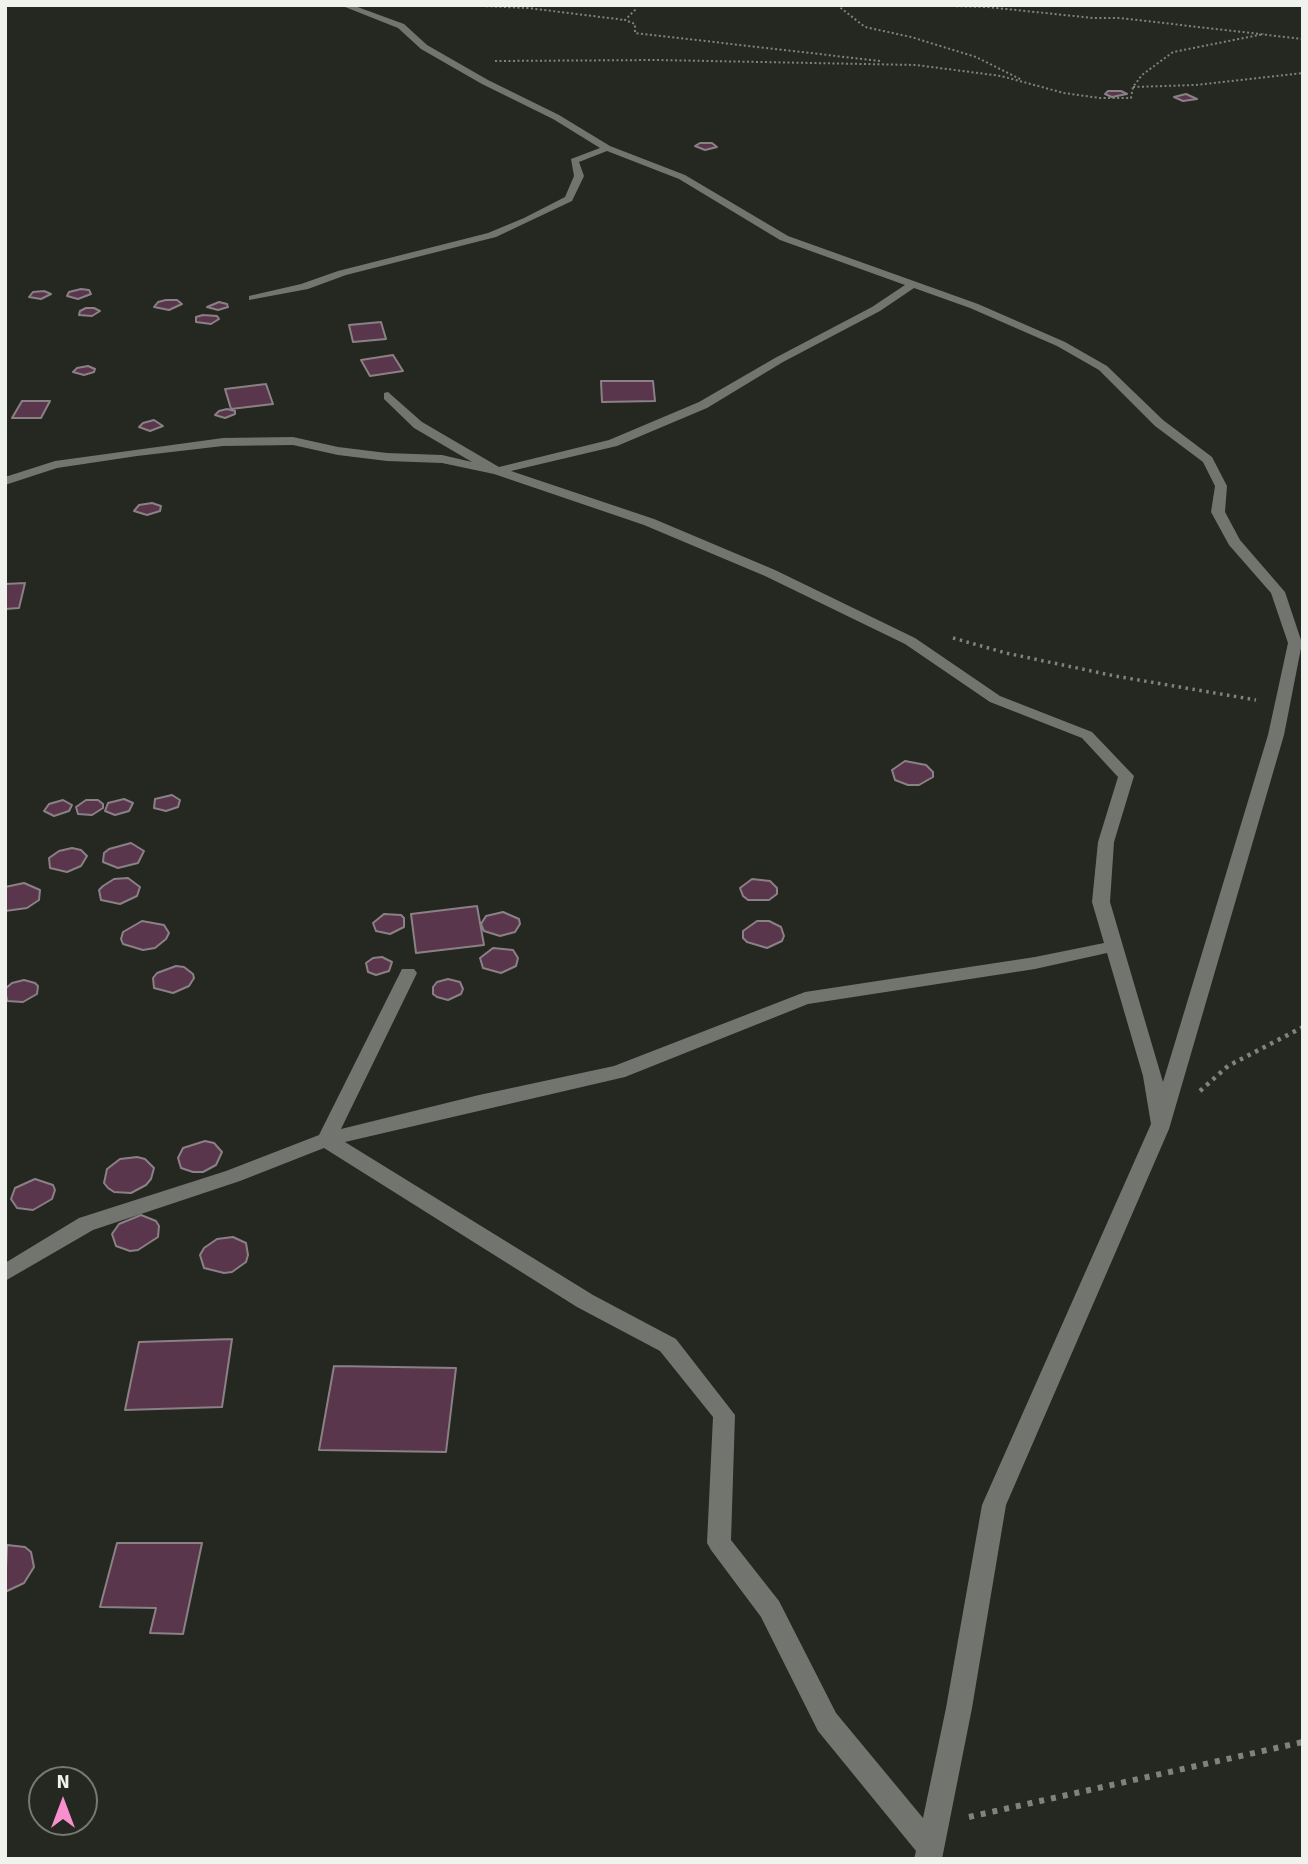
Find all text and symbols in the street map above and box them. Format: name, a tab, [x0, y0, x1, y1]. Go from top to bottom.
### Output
north arrow	[28, 1766, 98, 1836]
text: N	[56, 1770, 70, 1794]

